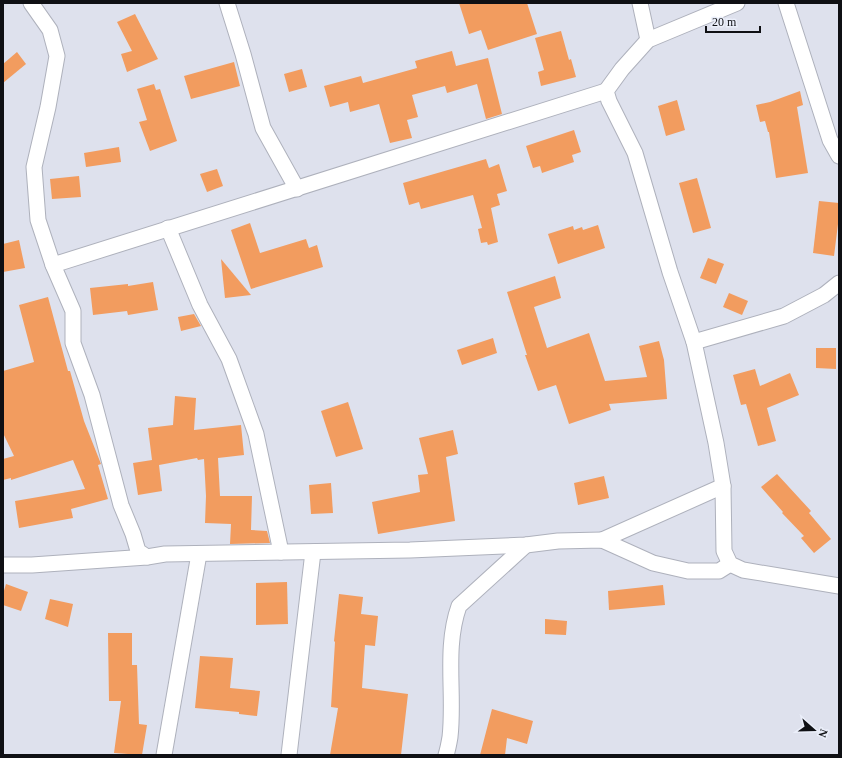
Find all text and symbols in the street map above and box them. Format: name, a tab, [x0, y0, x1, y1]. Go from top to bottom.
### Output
scale bar	[706, 8, 760, 34]
text: 20 m	[712, 15, 737, 29]
north arrow	[794, 710, 834, 750]
text: N	[816, 728, 830, 739]

